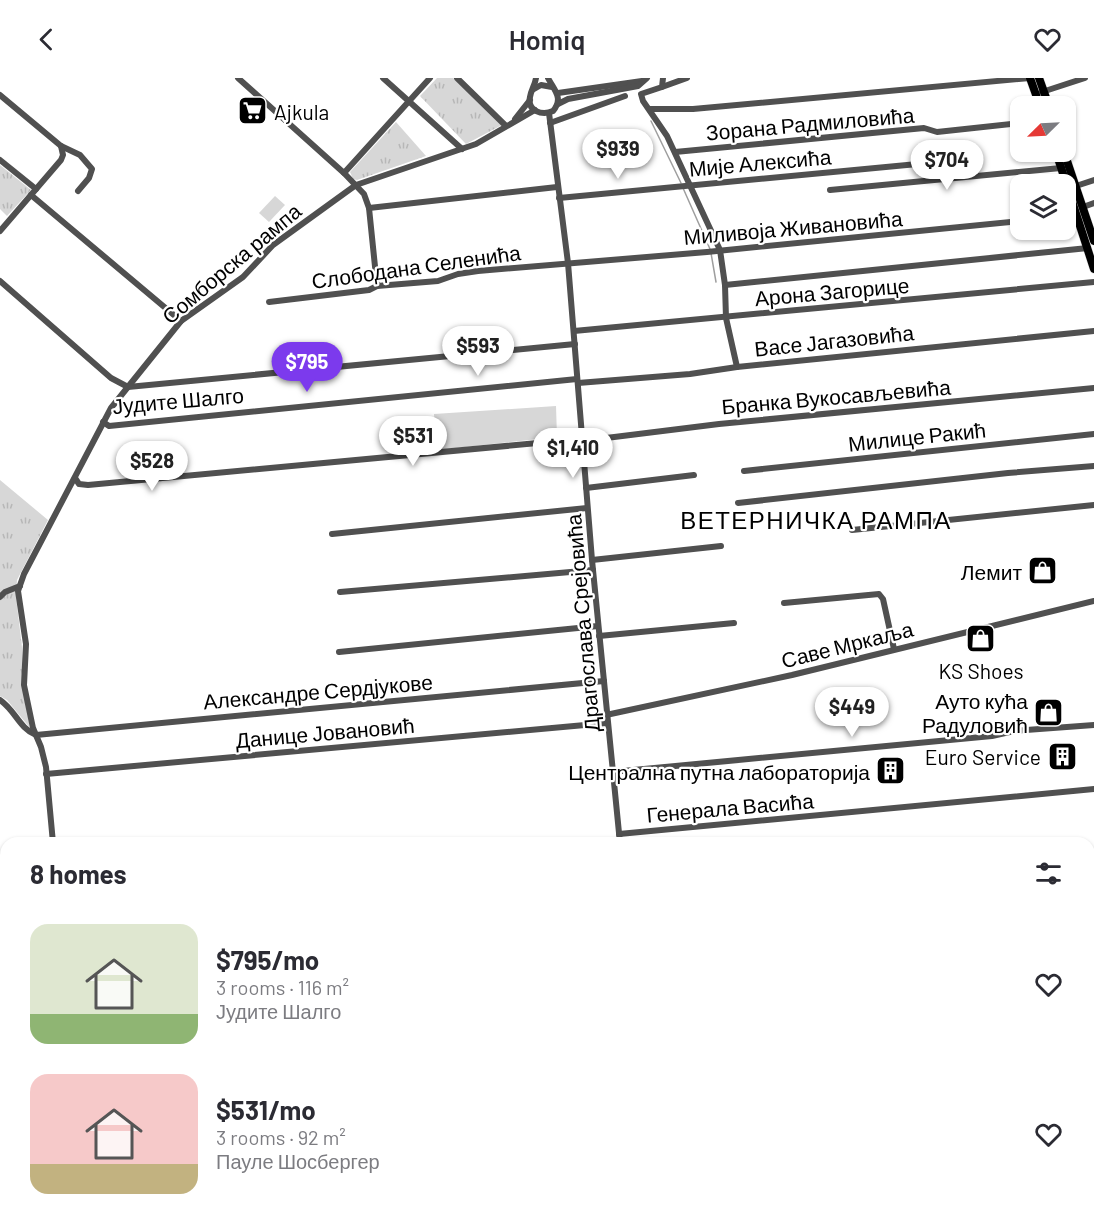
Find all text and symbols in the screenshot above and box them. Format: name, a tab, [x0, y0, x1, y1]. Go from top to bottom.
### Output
icon: back	[30, 23, 63, 56]
text: Homiq	[509, 23, 585, 55]
icon: heart	[1031, 23, 1064, 56]
supermarket icon: Ajkula	[237, 95, 269, 127]
north arrow	[1010, 96, 1076, 162]
map controls	[1010, 96, 1076, 240]
place label: Ajkula	[274, 99, 329, 124]
street label: Зорана Радмиловића	[705, 101, 916, 145]
pin: $939	[582, 129, 654, 180]
text: $939	[596, 136, 640, 160]
pin: $704	[911, 140, 983, 191]
street label: Мије Алексића	[688, 143, 832, 181]
text: $704	[925, 147, 969, 171]
button: layers	[1010, 174, 1076, 240]
street label: Сомборска рампа	[157, 198, 306, 328]
street label: Миливоја Живановића	[683, 205, 904, 249]
street label: Слободана Селенића	[310, 239, 522, 293]
street label: Арона Загорице	[754, 272, 910, 310]
street label: Васе Јагазовића	[753, 319, 915, 361]
pin: $593	[442, 326, 514, 377]
text: $593	[456, 333, 500, 357]
pin: $795	[271, 342, 343, 393]
text: $795	[286, 349, 328, 373]
street label: Бранка Вукосављевића	[720, 374, 952, 418]
street label: Јудите Шалго	[111, 382, 245, 418]
pin: $531	[377, 416, 449, 467]
street label: Милице Ракић	[847, 416, 987, 456]
text: $531	[393, 423, 433, 447]
pin: $1,410	[524, 428, 622, 479]
text: $1,410	[547, 435, 599, 459]
pin: $528	[116, 441, 188, 492]
text: $528	[130, 448, 174, 472]
district label: ВЕТЕРНИЧКА РАМПА	[680, 505, 952, 534]
street label: Драгослава Срејовића	[560, 513, 604, 733]
shop icon: Лемит	[1027, 555, 1059, 587]
place label: Лемит	[961, 559, 1022, 584]
street label: Саве Мркаља	[778, 615, 916, 672]
shop icon: KS Shoes	[965, 623, 997, 655]
place label: KS Shoes	[938, 658, 1024, 683]
street label: Александре Сердјукове	[202, 669, 434, 713]
pin: $449	[816, 687, 888, 738]
place label: Ауто кућа Радуловић	[922, 688, 1028, 737]
text: $449	[829, 694, 875, 718]
shop icon: Ауто кућа Радуловић	[1033, 696, 1065, 728]
street label: Данице Јовановић	[234, 712, 416, 752]
building icon: Euro Service	[1046, 740, 1078, 772]
place label: Euro Service	[925, 744, 1041, 769]
building icon: Централна путна лабораторија	[875, 755, 907, 787]
place label: Централна путна лабораторија	[568, 759, 870, 784]
street label: Генерала Васића	[645, 787, 815, 827]
icon: filters	[1032, 857, 1065, 890]
text: 8 homes	[30, 858, 127, 889]
text: $795/mo	[216, 944, 319, 975]
icon: home	[78, 948, 150, 1020]
icon: heart	[1032, 968, 1065, 1001]
text: 3 rooms · 116 m²	[216, 975, 349, 999]
text: Јудите Шалго	[216, 999, 341, 1023]
text: $531/mo	[216, 1094, 316, 1125]
icon: home	[78, 1098, 150, 1170]
icon: heart	[1032, 1118, 1065, 1151]
text: 3 rooms · 92 m²	[216, 1125, 346, 1149]
text: Пауле Шосбергер	[216, 1149, 380, 1173]

